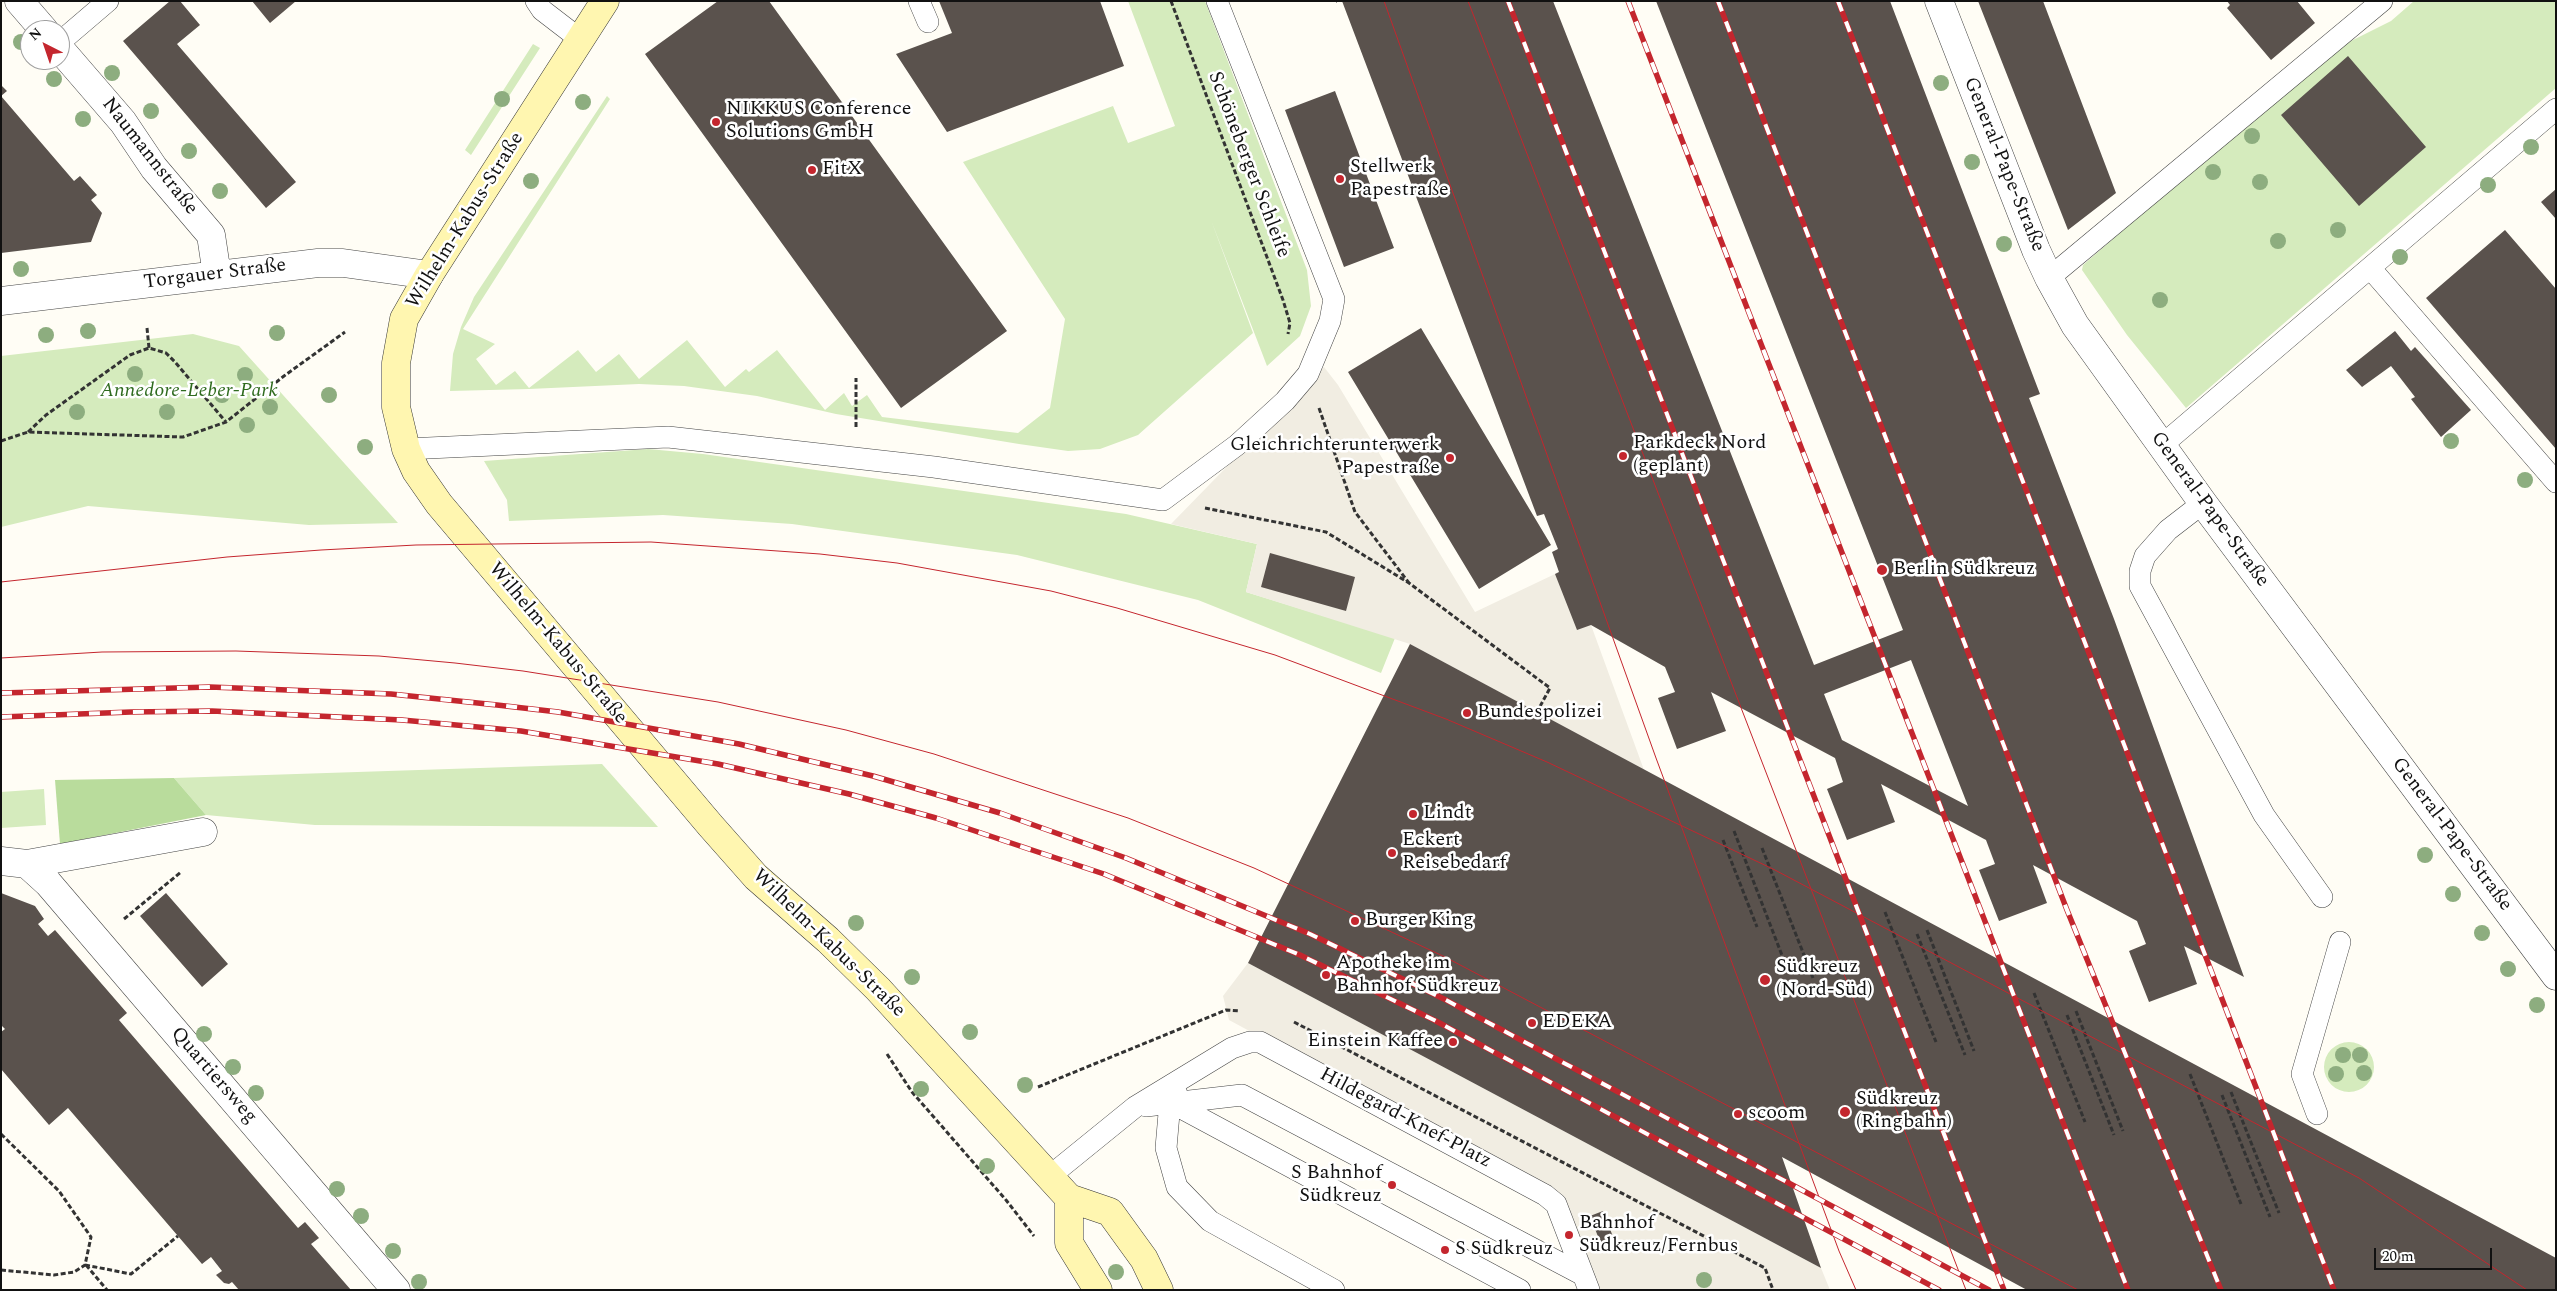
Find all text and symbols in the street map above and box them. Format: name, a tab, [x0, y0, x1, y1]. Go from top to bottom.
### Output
north arrow	[20, 20, 70, 70]
text: N	[24, 22, 47, 46]
street label: Schöneberger Schleife	[1201, 69, 1295, 261]
street label: General-Pape-Straße	[1957, 74, 2049, 256]
street label: Naumannstraße	[96, 94, 202, 220]
place label: NIKKUS Conference Solutions GmbH	[726, 98, 911, 145]
marker: NIKKUS Conference Solutions GmbH	[710, 116, 722, 128]
street label: Wilhelm-Kabus-Straße	[402, 128, 530, 314]
place label: Stellwerk Papestraße	[1350, 156, 1449, 203]
place label: FitX	[822, 158, 862, 182]
marker: FitX	[806, 164, 818, 176]
marker: Stellwerk Papestraße	[1334, 173, 1346, 185]
street label: Torgauer Straße	[142, 254, 288, 296]
park label: Annedore-Leber-Park	[100, 380, 278, 404]
street label: General-Pape-Straße	[2145, 428, 2273, 592]
place label: Parkdeck Nord (geplant)	[1633, 432, 1766, 479]
place label: Gleichrichterunterwerk Papestraße	[1230, 434, 1440, 481]
marker: Parkdeck Nord (geplant)	[1617, 450, 1629, 462]
marker: Gleichrichterunterwerk Papestraße	[1444, 452, 1456, 464]
street label: Wilhelm-Kabus-Straße	[482, 558, 632, 730]
place label: Berlin Südkreuz	[1893, 558, 2035, 582]
marker: Berlin Südkreuz	[1875, 563, 1889, 577]
place label: Bundespolizei	[1477, 701, 1602, 725]
marker: Bundespolizei	[1461, 707, 1473, 719]
street label: General-Pape-Straße	[2385, 753, 2517, 917]
place label: Lindt	[1423, 802, 1472, 826]
marker: Lindt	[1407, 808, 1419, 820]
place label: Eckert Reisebedarf	[1402, 829, 1506, 876]
marker: Eckert Reisebedarf	[1386, 847, 1398, 859]
street label: Wilhelm-Kabus-Straße	[746, 865, 910, 1023]
place label: Burger King	[1365, 909, 1474, 933]
marker: Burger King	[1349, 915, 1361, 927]
place label: Apotheke im Bahnhof Südkreuz	[1336, 952, 1499, 999]
place label: Südkreuz (Nord-Süd)	[1776, 956, 1872, 1003]
marker: Apotheke im Bahnhof Südkreuz	[1320, 969, 1332, 981]
marker: Südkreuz (Nord-Süd)	[1758, 973, 1772, 987]
place label: EDEKA	[1542, 1011, 1612, 1035]
marker: EDEKA	[1526, 1017, 1538, 1029]
street label: Quartiersweg	[164, 1023, 262, 1129]
place label: Einstein Kaffee	[1307, 1030, 1443, 1054]
marker: Einstein Kaffee	[1447, 1036, 1459, 1048]
street label: Hildegard-Knef-Platz	[1315, 1064, 1495, 1174]
place label: Südkreuz (Ringbahn)	[1856, 1088, 1952, 1135]
place label: scoom	[1748, 1102, 1805, 1126]
marker: Südkreuz (Ringbahn)	[1838, 1105, 1852, 1119]
marker: scoom	[1732, 1108, 1744, 1120]
place label: S Bahnhof Südkreuz	[1291, 1162, 1382, 1209]
marker: S Bahnhof Südkreuz	[1386, 1179, 1398, 1191]
place label: Bahnhof Südkreuz/Fernbus	[1579, 1212, 1738, 1259]
marker: Bahnhof Südkreuz/Fernbus	[1563, 1229, 1575, 1241]
place label: S Südkreuz	[1455, 1238, 1553, 1262]
scale bar	[2377, 1238, 2494, 1270]
marker: S Südkreuz	[1439, 1244, 1451, 1256]
text: 20 m	[2382, 1245, 2414, 1268]

